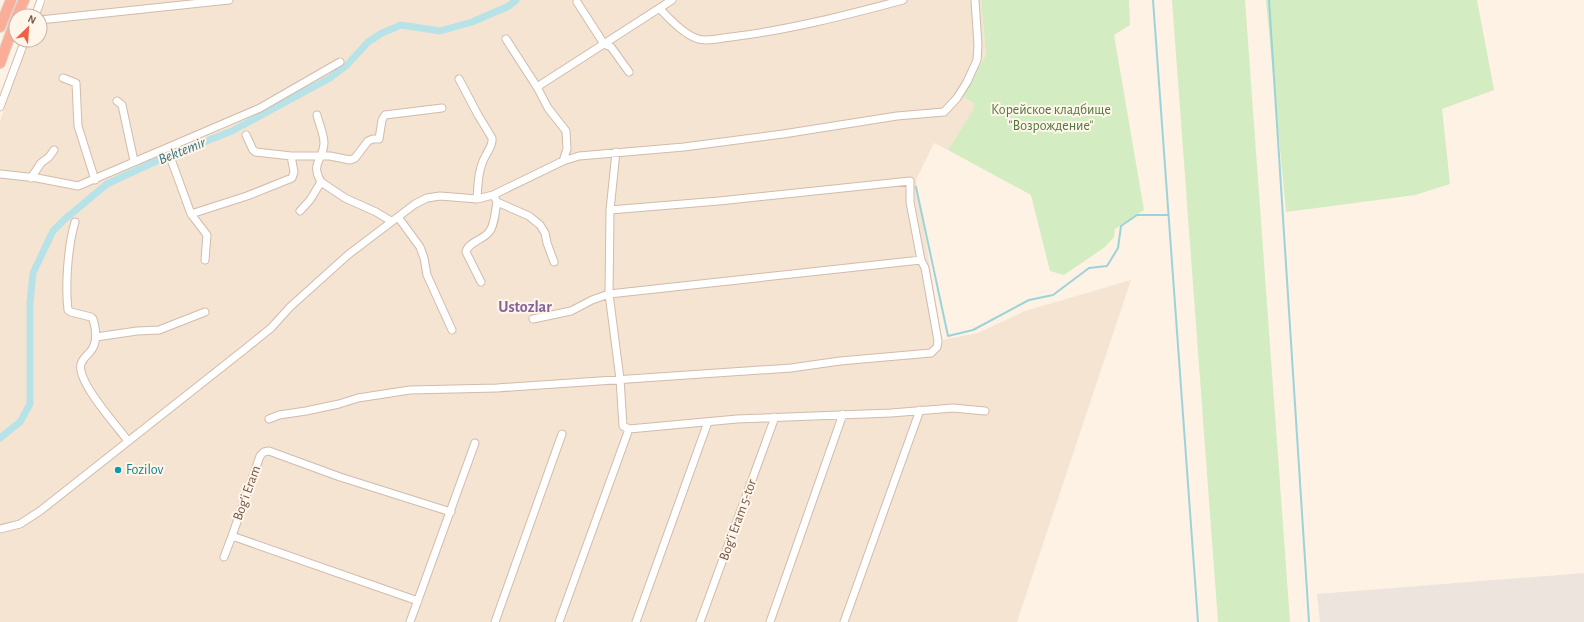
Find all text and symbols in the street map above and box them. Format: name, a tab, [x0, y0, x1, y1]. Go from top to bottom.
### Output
north arrow	[8, 8, 48, 48]
text: N	[26, 13, 38, 26]
park label: Корейское кладбище "Возрождение"	[991, 103, 1111, 133]
water label: Bektemir	[156, 134, 209, 167]
district label: Ustozlar	[498, 299, 552, 315]
place label: Fozilov	[126, 463, 164, 477]
street label: Bog'i Eram	[231, 464, 263, 522]
marker: Fozilov	[113, 465, 123, 475]
street label: Bog'i Eram 5-tor	[717, 477, 759, 562]

